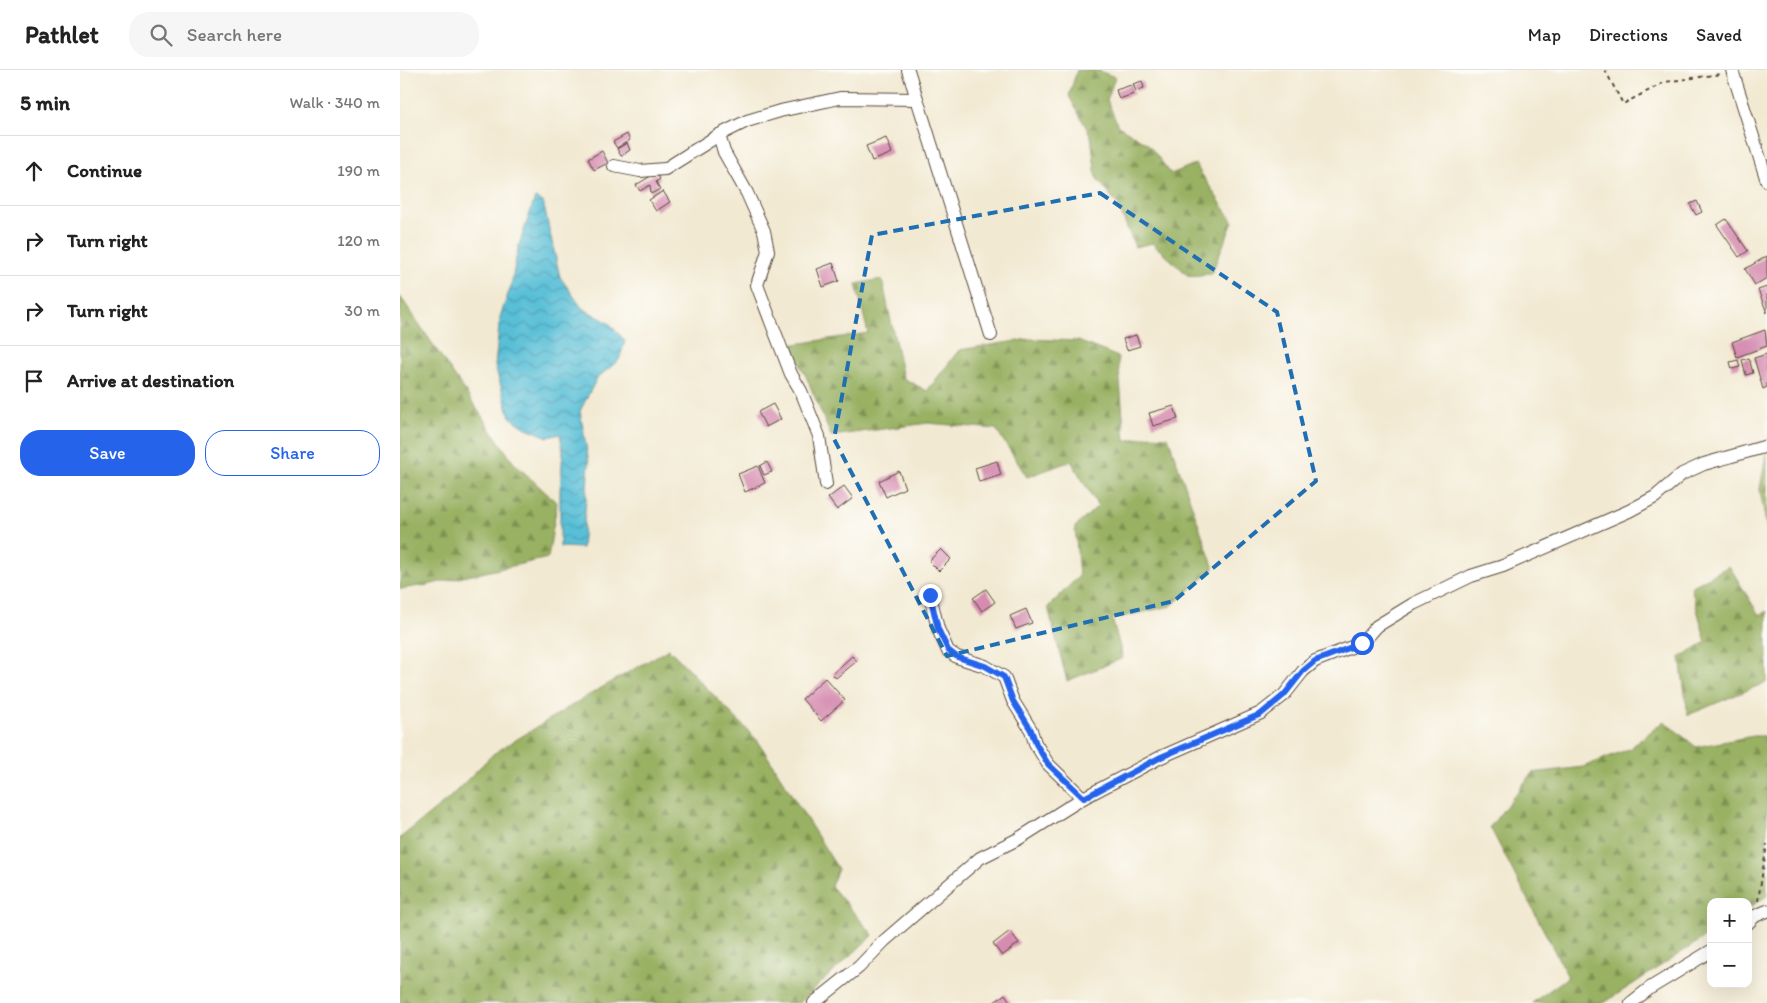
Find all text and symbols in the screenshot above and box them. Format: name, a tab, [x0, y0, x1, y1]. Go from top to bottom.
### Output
search box	[129, 12, 479, 57]
text: Pathlet	[25, 20, 99, 49]
icon: search	[147, 21, 175, 49]
text: Search here	[187, 23, 282, 46]
text: Map	[1528, 24, 1561, 46]
text: Directions	[1589, 24, 1668, 46]
text: Saved	[1696, 24, 1742, 46]
text: 5 min	[20, 90, 70, 115]
text: Walk · 340 m	[290, 93, 380, 112]
icon: ahead	[20, 157, 48, 185]
text: Continue	[67, 159, 142, 182]
text: 190 m	[337, 161, 380, 180]
icon: right	[20, 227, 48, 255]
text: Turn right	[67, 229, 148, 252]
text: 120 m	[337, 231, 380, 250]
icon: right	[20, 297, 48, 325]
text: Turn right	[67, 299, 148, 322]
text: 30 m	[344, 301, 380, 320]
icon: arrive	[20, 367, 48, 395]
text: Arrive at destination	[67, 369, 234, 392]
button: Save	[20, 430, 195, 476]
button: Share	[205, 430, 380, 476]
route end	[919, 584, 942, 607]
route start	[1351, 632, 1374, 655]
map controls	[1707, 898, 1752, 988]
button: +	[1707, 898, 1752, 943]
button: −	[1707, 943, 1752, 988]

